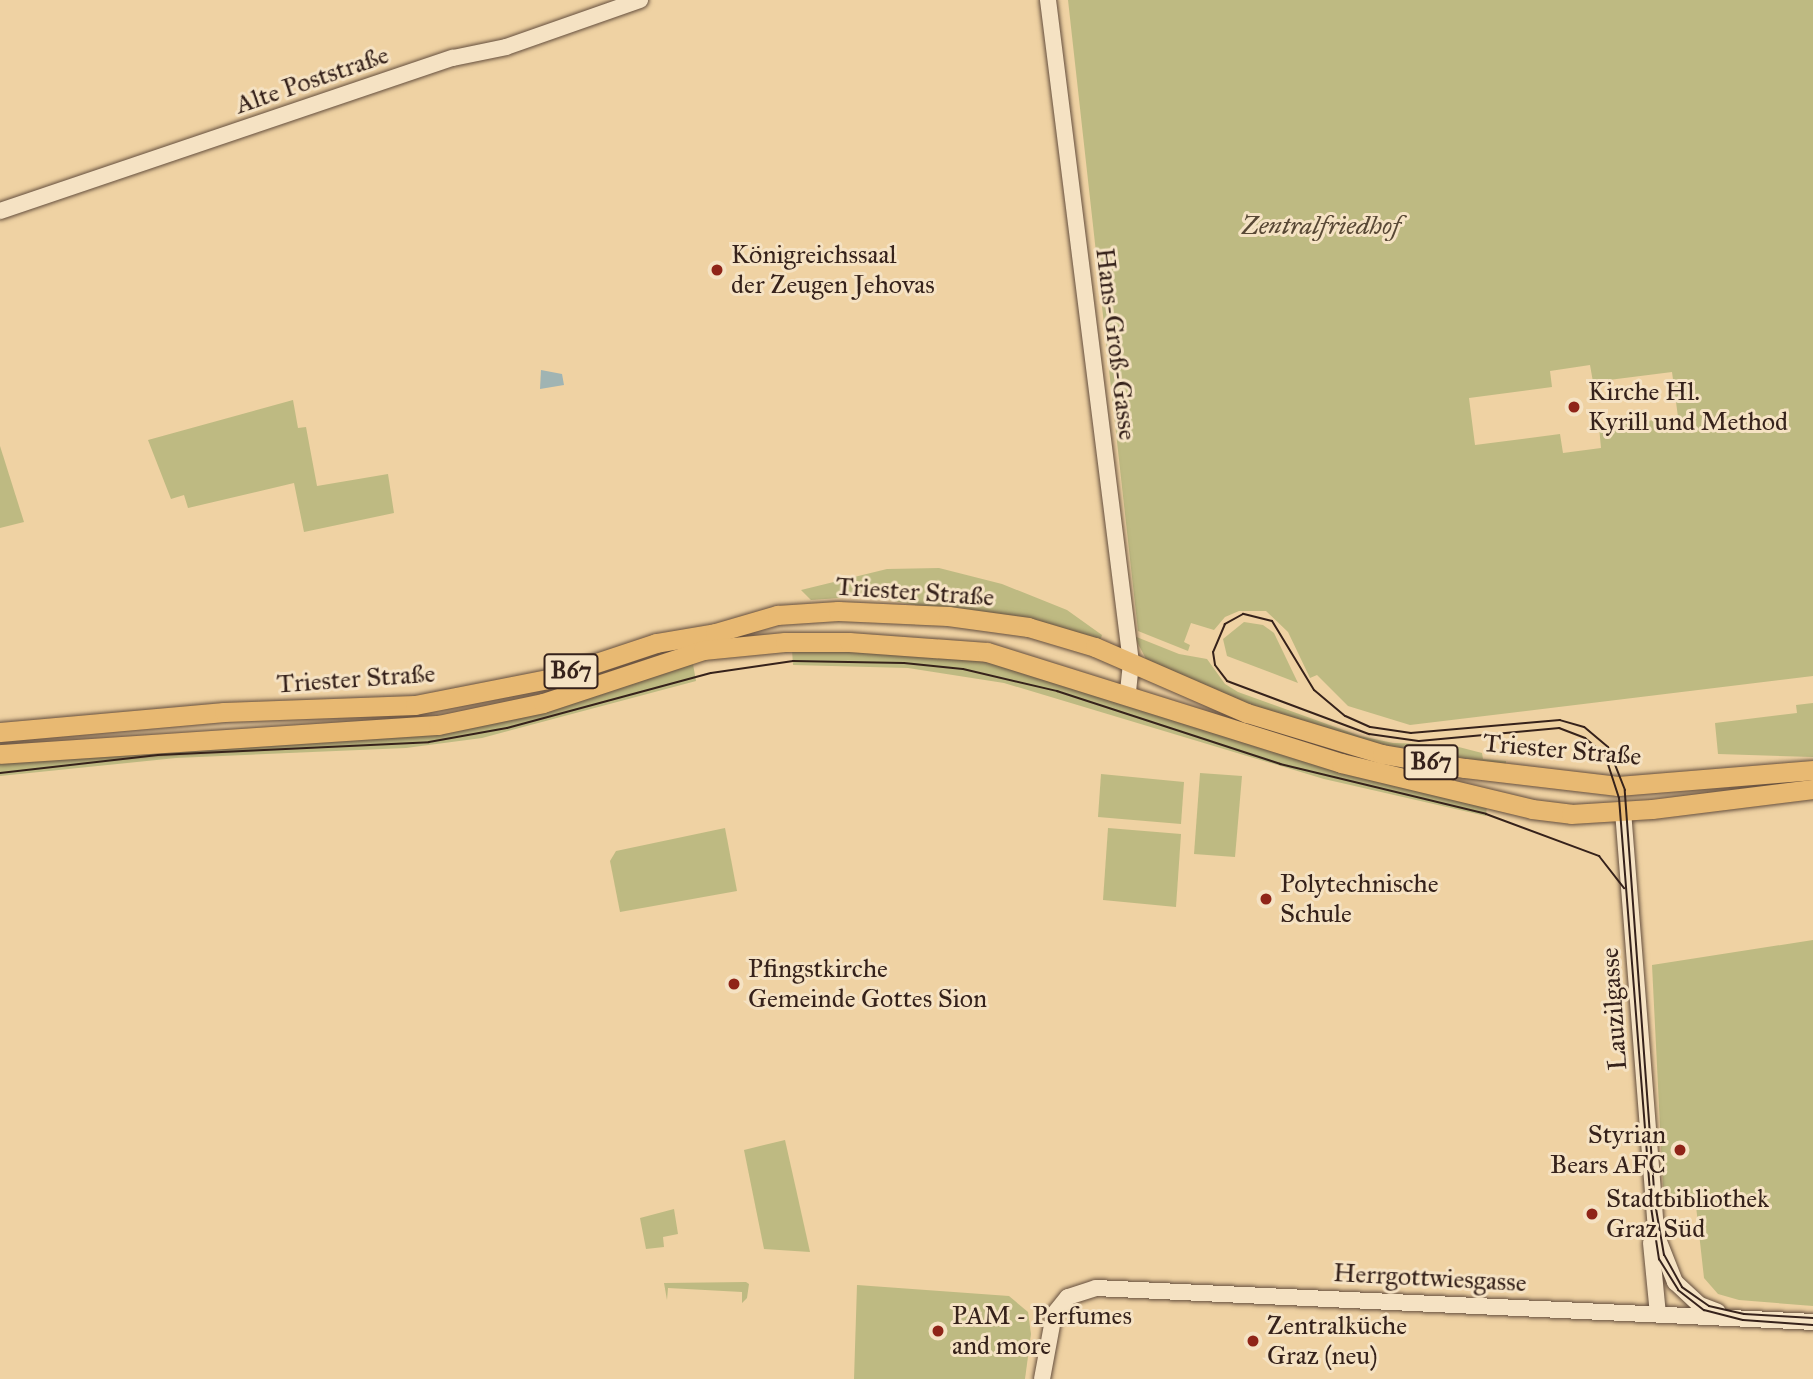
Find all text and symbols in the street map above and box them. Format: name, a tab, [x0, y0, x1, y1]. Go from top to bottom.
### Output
street label: Alte Poststraße	[231, 39, 393, 121]
park label: Zentralfriedhof	[1241, 210, 1401, 242]
place label: Königreichssaal der Zeugen Jehovas	[731, 239, 935, 300]
street label: Hans-Groß-Gasse	[1089, 246, 1143, 442]
marker: Königreichssaal der Zeugen Jehovas	[709, 262, 725, 278]
place label: Kirche Hl. Kyrill und Method	[1588, 376, 1788, 438]
marker: Kirche Hl. Kyrill und Method	[1566, 399, 1582, 415]
street label: Triester Straße	[835, 571, 995, 613]
road number: B67	[543, 650, 599, 692]
street label: Triester Straße	[276, 658, 436, 700]
street label: Triester Straße	[1482, 728, 1642, 772]
road number: B67	[1403, 742, 1459, 782]
place label: Polytechnische Schule	[1280, 868, 1439, 930]
marker: Polytechnische Schule	[1258, 891, 1274, 907]
street label: Lauzilgasse	[1594, 946, 1634, 1072]
place label: Pfingstkirche Gemeinde Gottes Sion	[748, 953, 987, 1014]
marker: Pfingstkirche Gemeinde Gottes Sion	[726, 976, 742, 992]
place label: Styrian Bears AFC	[1550, 1119, 1666, 1180]
marker: Styrian Bears AFC	[1672, 1142, 1688, 1158]
place label: Stadtbibliothek Graz Süd	[1606, 1183, 1769, 1244]
marker: Stadtbibliothek Graz Süd	[1584, 1206, 1600, 1222]
street label: Herrgottwiesgasse	[1332, 1257, 1528, 1299]
place label: PAM - Perfumes and more	[952, 1300, 1132, 1362]
place label: Zentralküche Graz (neu)	[1267, 1310, 1407, 1372]
marker: PAM - Perfumes and more	[930, 1323, 946, 1339]
marker: Zentralküche Graz (neu)	[1245, 1333, 1261, 1349]

